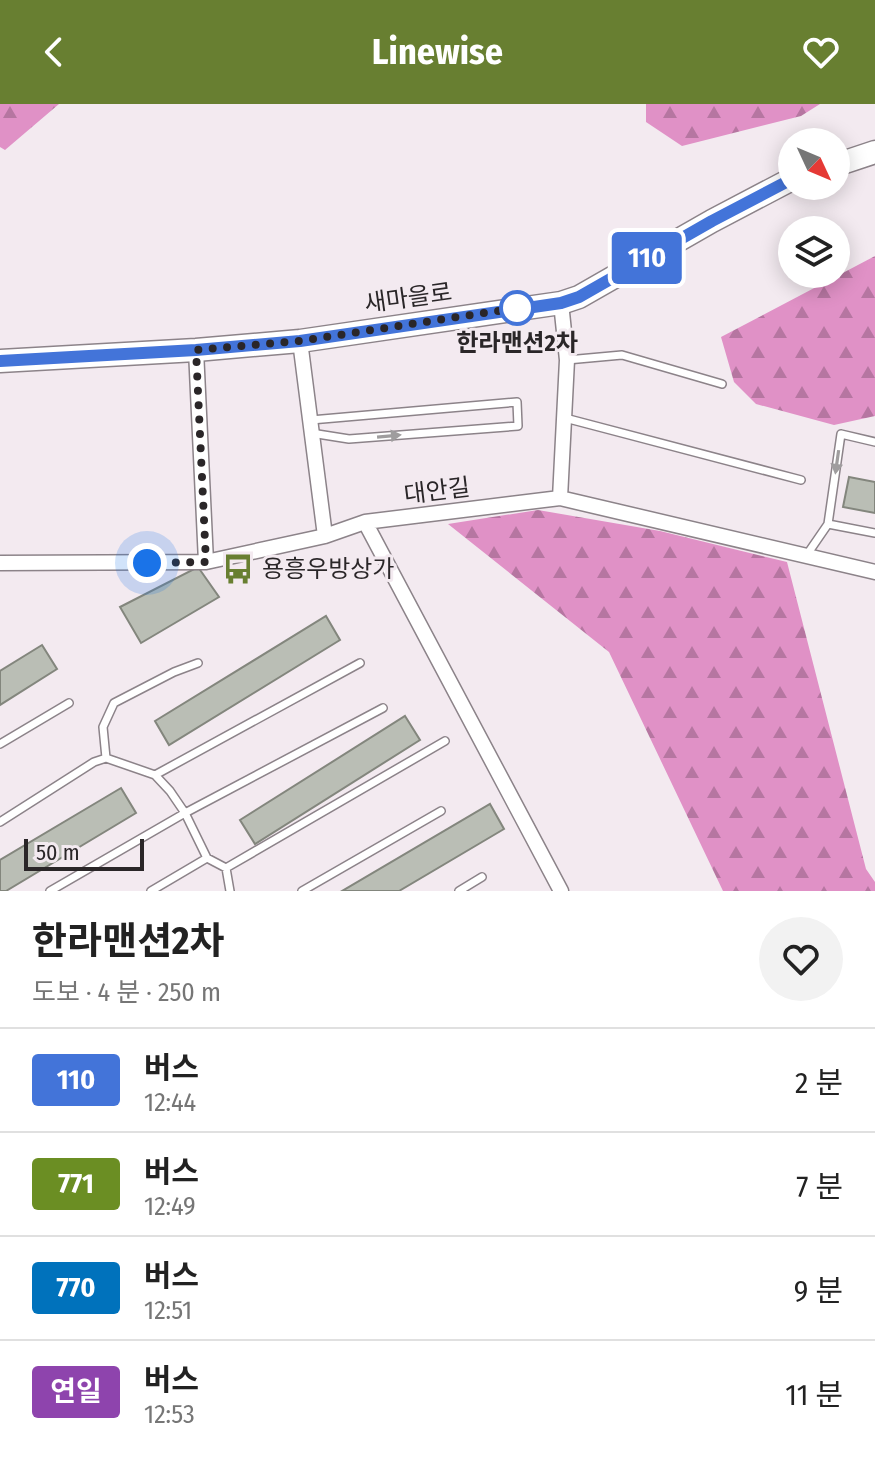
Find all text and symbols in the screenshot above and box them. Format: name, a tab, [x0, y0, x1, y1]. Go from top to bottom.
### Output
icon: back	[32, 30, 76, 74]
text: Linewise	[372, 30, 503, 74]
icon: heart	[799, 30, 843, 74]
north arrow	[778, 128, 850, 200]
map controls	[778, 128, 850, 288]
button: layers	[778, 216, 850, 288]
line badge: 110	[601, 232, 693, 284]
text: 110	[628, 241, 666, 274]
street label: 새마을로	[362, 278, 454, 318]
marker: 한라맨션2차	[500, 291, 534, 325]
place label: 한라맨션2차	[456, 329, 578, 357]
one-way arrow	[377, 429, 402, 442]
one-way arrow	[830, 450, 843, 475]
street label: 대안길	[402, 473, 472, 509]
your location	[127, 543, 167, 583]
bus stop icon: 용흥우방상가	[221, 552, 255, 586]
place label: 용흥우방상가	[262, 555, 394, 583]
scale bar	[24, 835, 144, 871]
text: 50 m	[36, 839, 80, 866]
button: heart	[759, 917, 843, 1001]
text: 한라맨션2차	[32, 918, 224, 964]
text: 도보 · 4 분 · 250 m	[32, 977, 221, 1008]
text: 버스	[144, 1050, 199, 1086]
text: 110	[57, 1063, 95, 1096]
text: 2 분	[795, 1065, 843, 1101]
text: 12:44	[144, 1087, 196, 1118]
text: 버스	[144, 1154, 199, 1190]
text: 771	[58, 1167, 94, 1200]
text: 7 분	[796, 1169, 843, 1205]
text: 12:49	[144, 1191, 196, 1222]
text: 버스	[144, 1258, 199, 1294]
text: 770	[56, 1271, 96, 1304]
text: 9 분	[794, 1273, 843, 1309]
text: 12:51	[144, 1295, 192, 1326]
text: 버스	[144, 1362, 199, 1398]
text: 연일	[50, 1375, 102, 1408]
text: 11 분	[785, 1377, 843, 1413]
text: 12:53	[144, 1399, 195, 1430]

